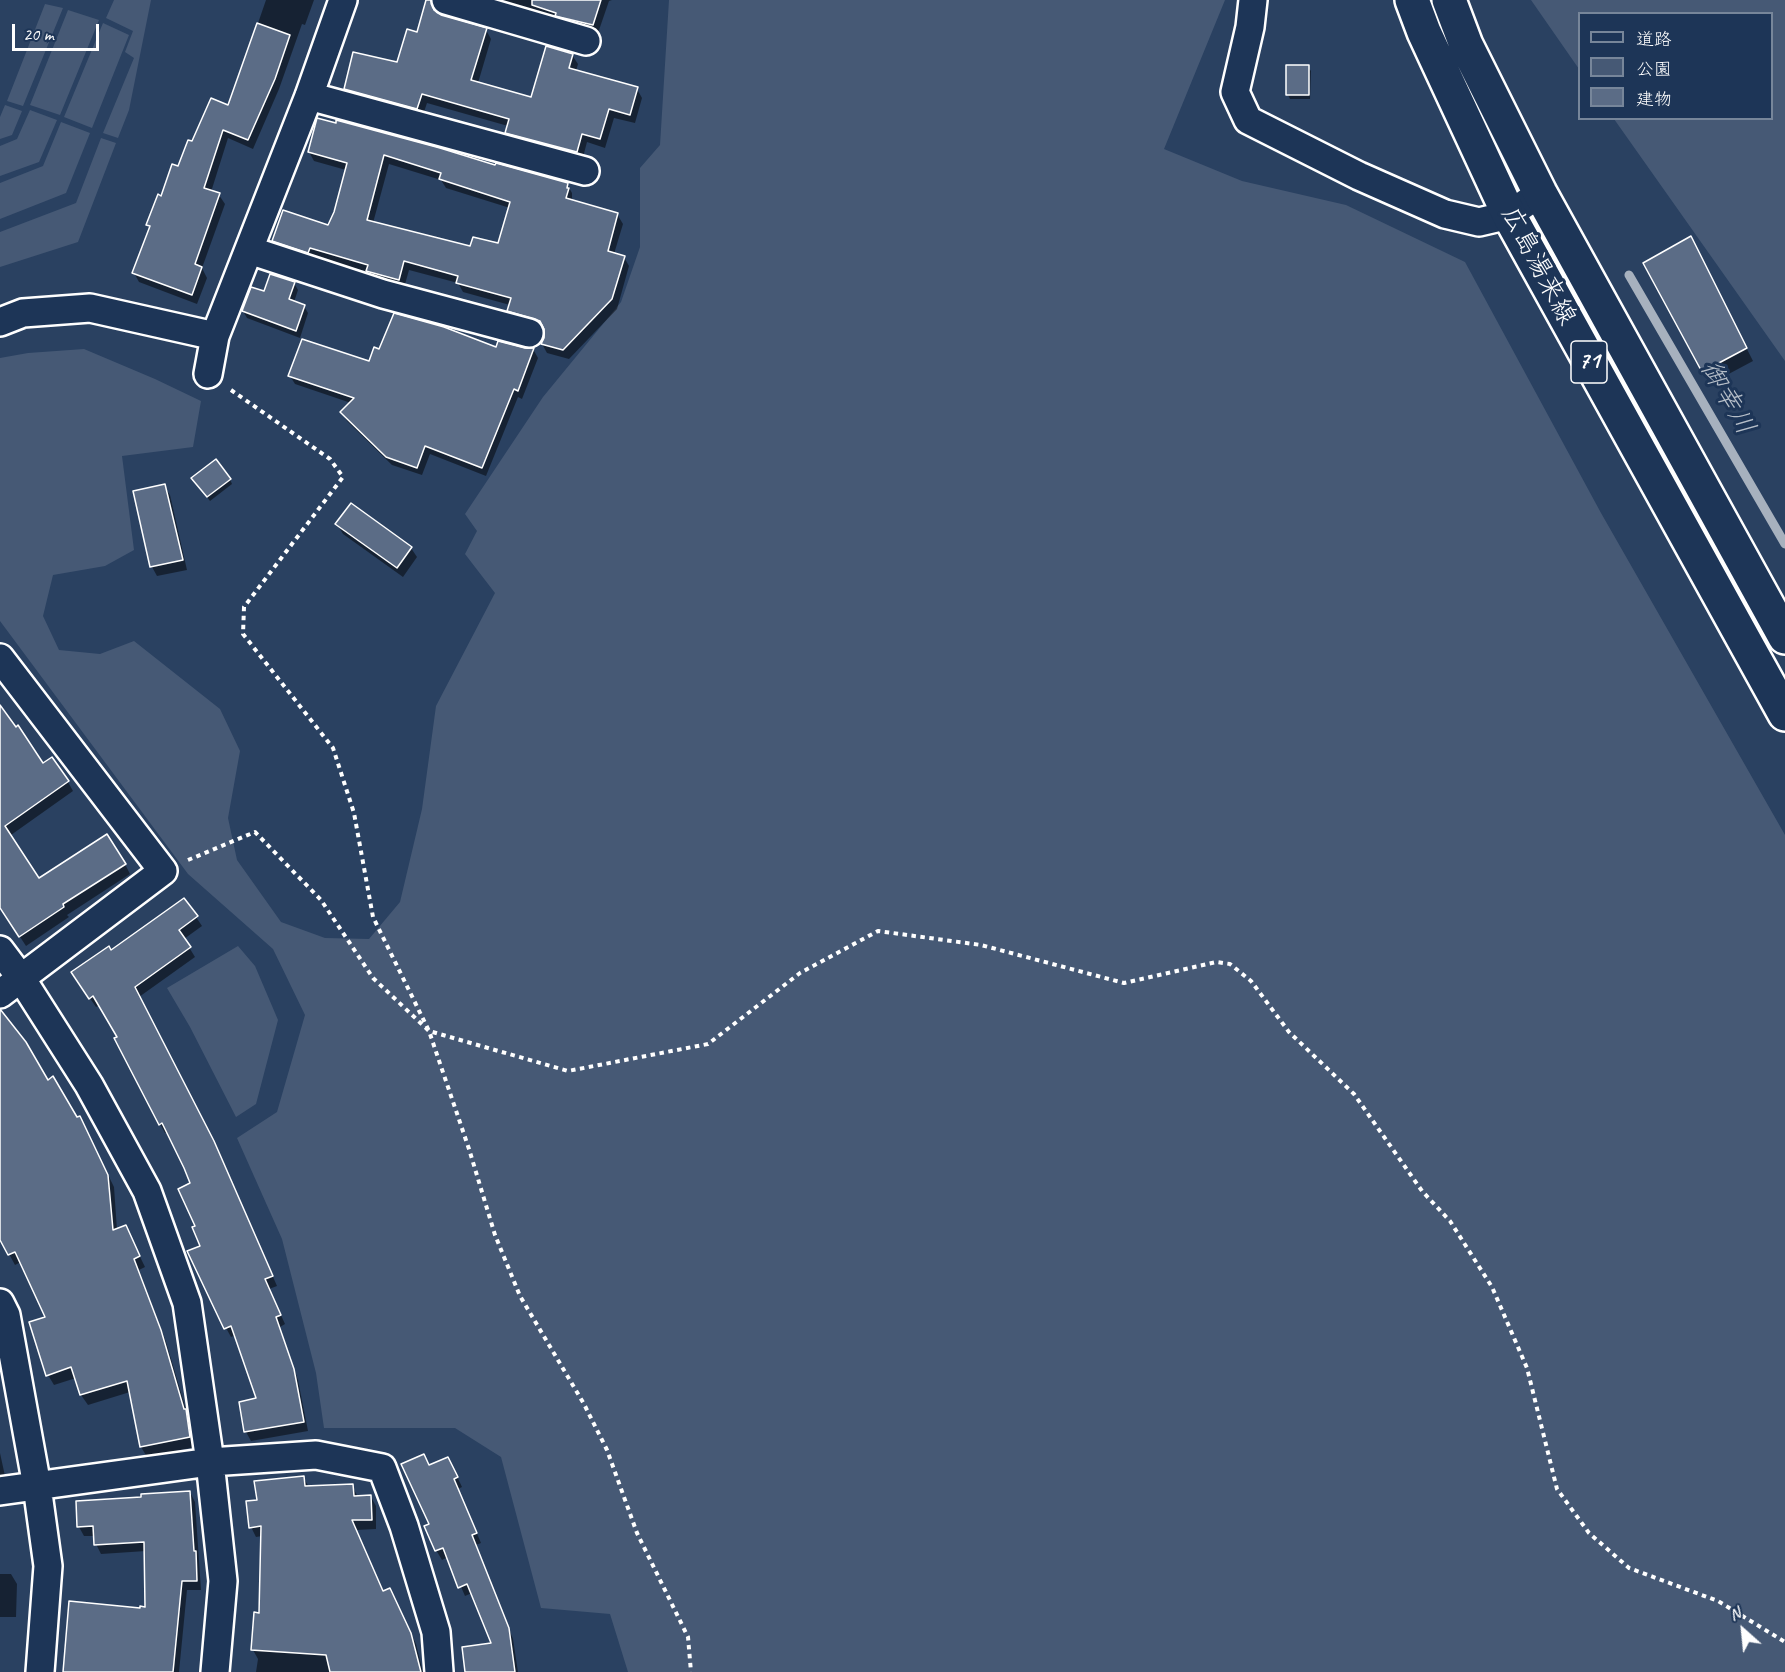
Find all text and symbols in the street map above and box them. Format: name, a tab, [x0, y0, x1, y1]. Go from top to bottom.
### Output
scale bar	[15, 12, 102, 50]
legend	[1578, 12, 1773, 120]
text: 20 m	[23, 23, 54, 45]
text: 道路	[1636, 28, 1672, 50]
text: 公園	[1636, 58, 1672, 80]
text: 建物	[1636, 88, 1672, 110]
street label: 広島湯来線	[1494, 201, 1582, 331]
road number: 71	[1571, 341, 1607, 383]
water label: 御幸川	[1693, 355, 1761, 441]
north arrow	[1713, 1600, 1773, 1660]
text: N	[1726, 1603, 1744, 1625]

